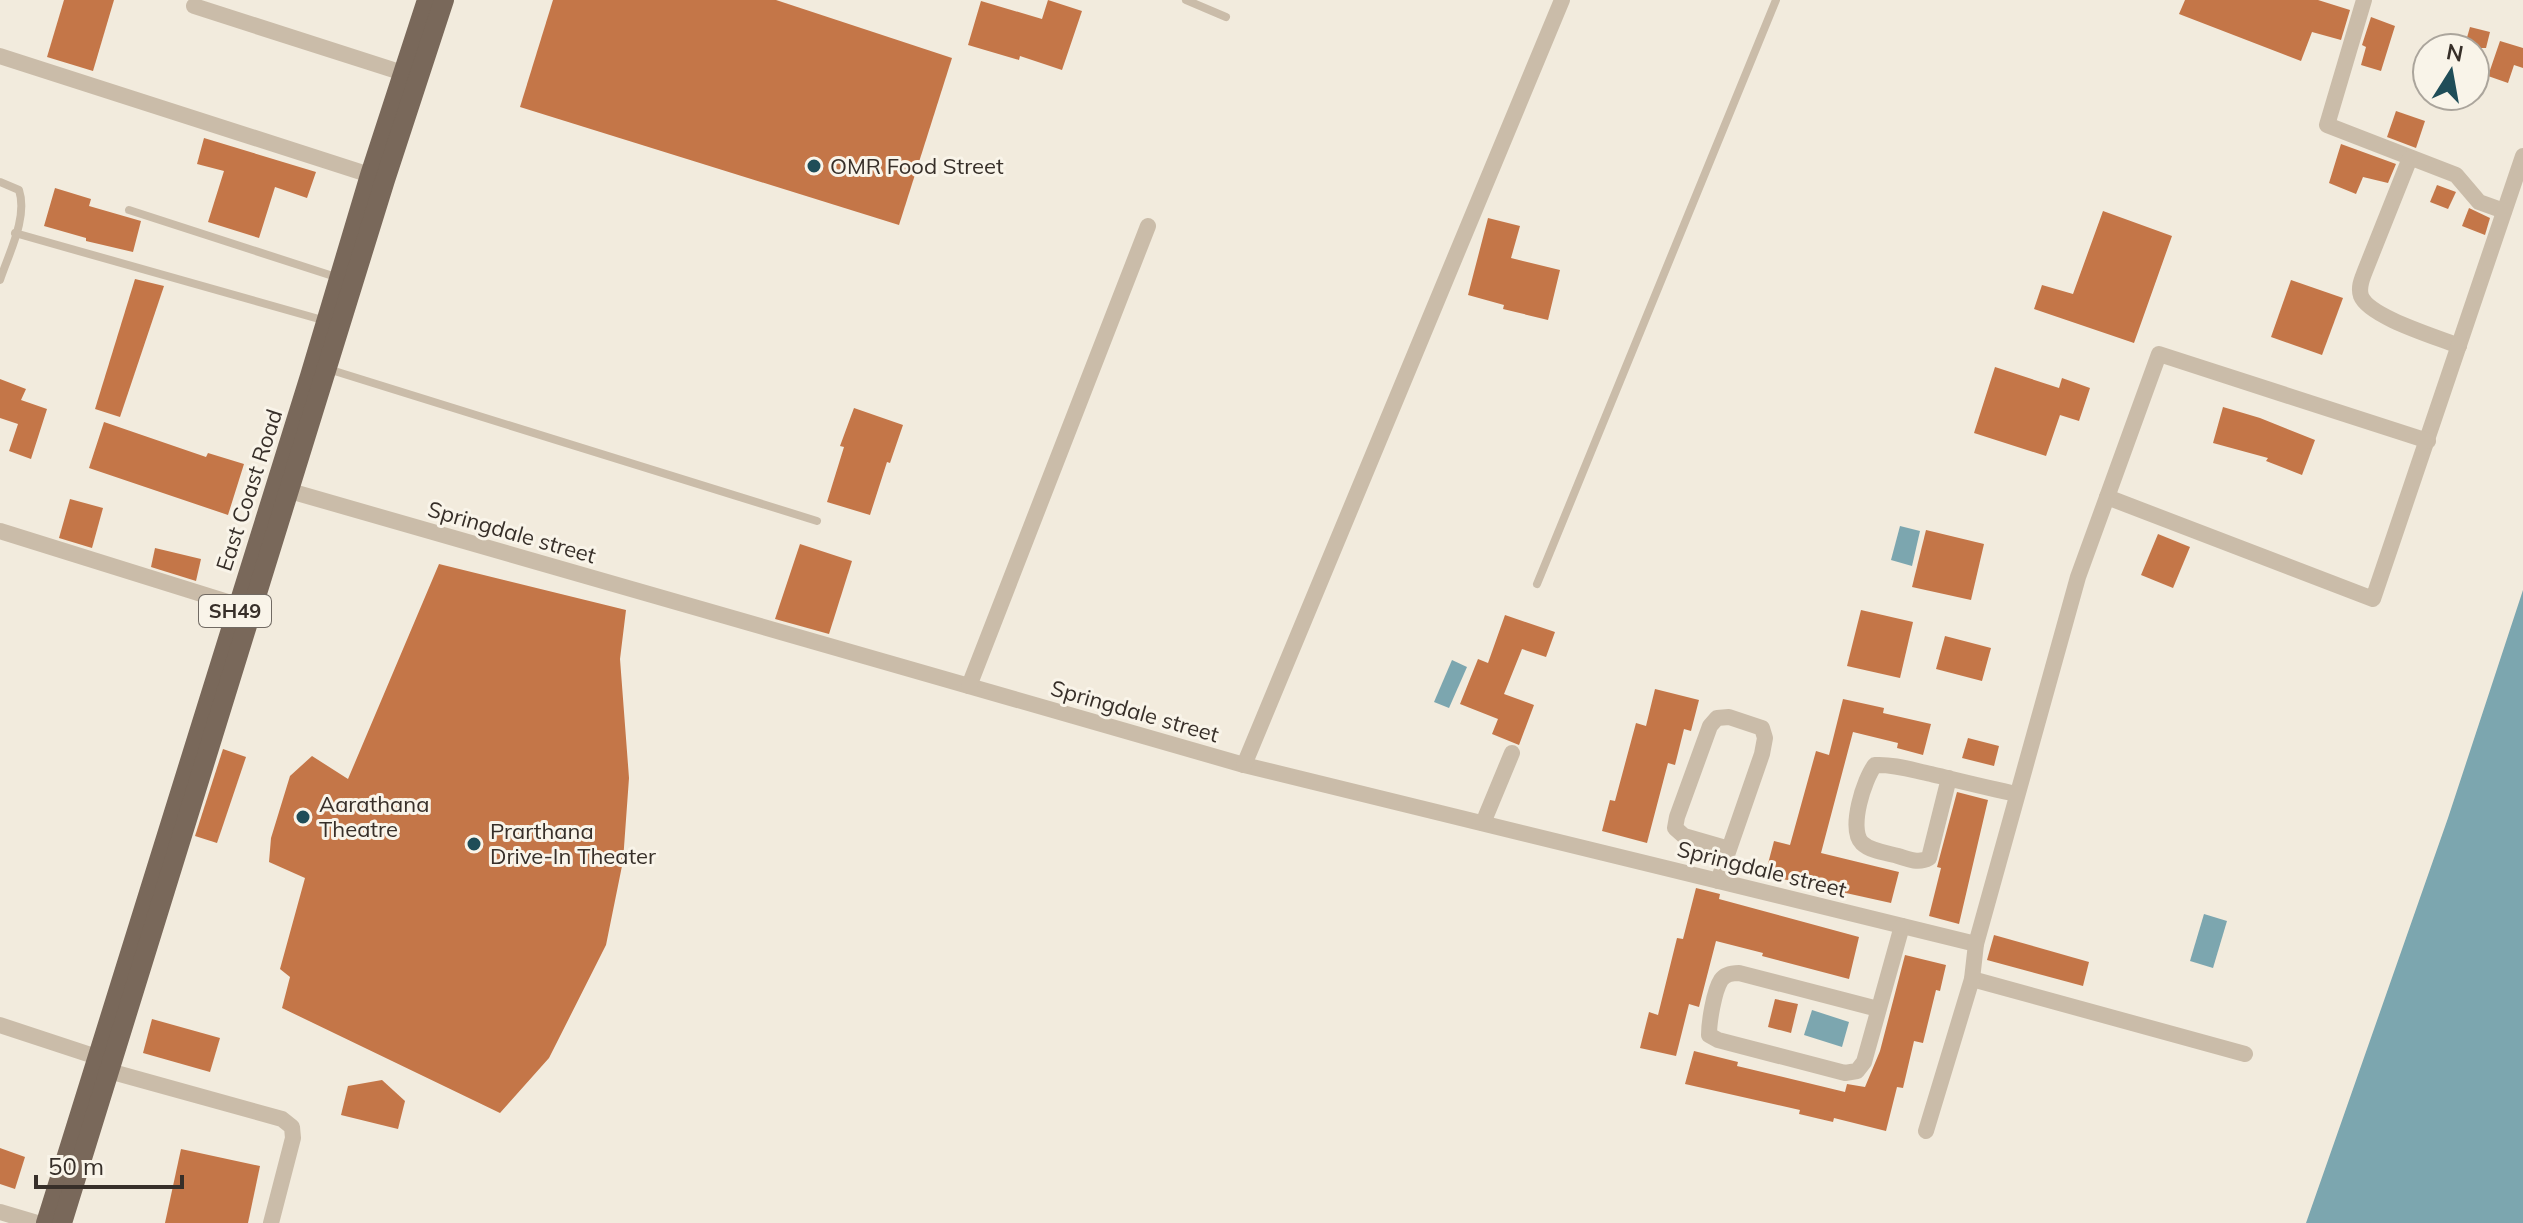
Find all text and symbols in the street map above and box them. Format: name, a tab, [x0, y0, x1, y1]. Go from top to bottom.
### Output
north arrow	[2411, 32, 2491, 112]
text: N	[2444, 37, 2466, 68]
place label: OMR Food Street	[830, 152, 1004, 180]
marker: OMR Food Street	[805, 157, 823, 175]
street label: East Coast Road	[210, 406, 288, 574]
street label: Springdale street	[425, 495, 600, 569]
road number: SH49	[199, 595, 271, 627]
street label: Springdale street	[1048, 674, 1223, 748]
place label: Aarathana Theatre	[319, 790, 429, 843]
marker: Aarathana Theatre	[294, 808, 312, 826]
place label: Prarthana Drive-In Theater	[490, 817, 656, 870]
street label: Springdale street	[1674, 834, 1850, 904]
marker: Prarthana Drive-In Theater	[465, 835, 483, 853]
scale bar	[36, 1139, 182, 1189]
text: 50 m	[48, 1151, 104, 1181]

